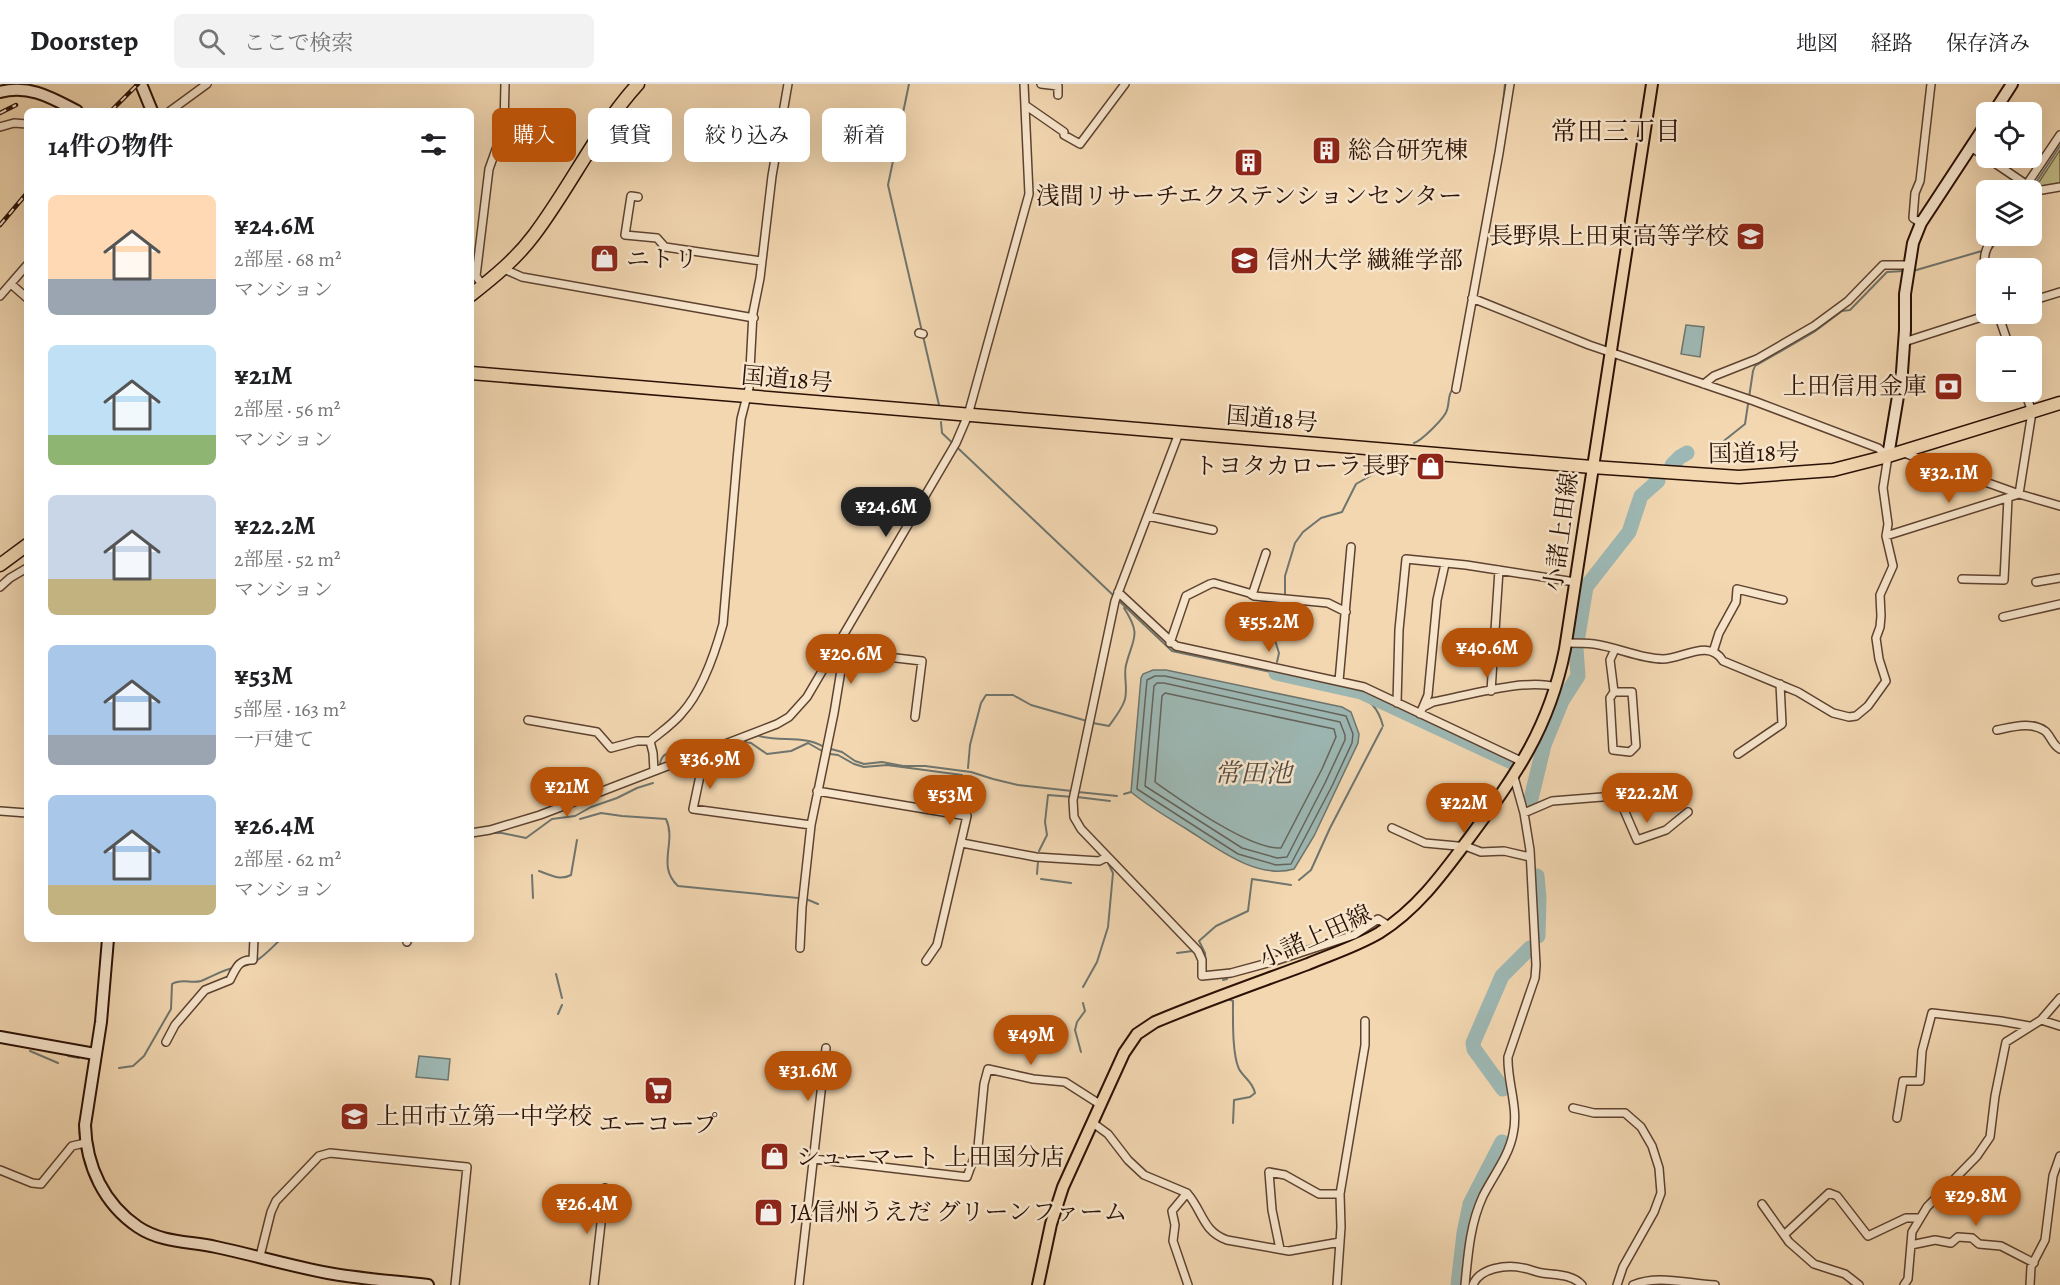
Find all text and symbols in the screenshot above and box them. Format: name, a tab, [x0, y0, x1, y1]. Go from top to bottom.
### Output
search box	[174, 14, 594, 68]
text: Doorstep	[30, 22, 138, 60]
icon: search	[195, 25, 228, 58]
text: ここで検索	[243, 28, 353, 58]
text: 地図	[1796, 29, 1838, 57]
text: 経路	[1871, 29, 1913, 57]
text: 保存済み	[1946, 29, 2030, 57]
map controls	[1976, 102, 2042, 402]
button: locate	[1976, 102, 2042, 168]
chip: 購入	[492, 108, 576, 162]
chip: 賃貸	[588, 108, 672, 162]
chip: 絞り込み	[684, 108, 810, 162]
chip: 新着	[822, 108, 906, 162]
district label: 常田三丁目	[1551, 114, 1681, 149]
icon: filters	[417, 128, 450, 161]
text: 14件の物件	[48, 129, 174, 164]
building icon: 総合研究棟	[1311, 134, 1343, 166]
place label: 総合研究棟	[1348, 134, 1468, 166]
building icon: 浅間リサーチエクステンションセンター	[1233, 147, 1265, 179]
place label: 浅間リサーチエクステンションセンター	[1036, 180, 1462, 212]
button: layers	[1976, 180, 2042, 246]
text: ¥24.6M	[234, 208, 315, 243]
icon: home	[96, 219, 168, 291]
place label: 長野県上田東高等学校	[1489, 220, 1729, 252]
school or university icon: 長野県上田東高等学校	[1734, 220, 1766, 252]
shop icon: ニトリ	[589, 243, 621, 275]
place label: ニトリ	[626, 243, 698, 275]
school or university icon: 信州大学 繊維学部	[1229, 244, 1261, 276]
place label: 信州大学 繊維学部	[1266, 244, 1463, 276]
text: 2部屋 · 68 m²	[234, 246, 342, 273]
button: +	[1976, 258, 2042, 324]
text: マンション	[234, 276, 333, 303]
button: −	[1976, 336, 2042, 402]
text: ¥21M	[234, 358, 293, 393]
street label: 国道18号	[740, 359, 834, 399]
icon: home	[96, 369, 168, 441]
place label: 上田信用金庫	[1783, 370, 1927, 402]
bank icon: 上田信用金庫	[1932, 370, 1964, 402]
text: 2部屋 · 56 m²	[234, 396, 340, 423]
street label: 国道18号	[1225, 399, 1319, 439]
text: マンション	[234, 426, 333, 453]
street label: 国道18号	[1708, 436, 1800, 470]
place label: トヨタカローラ長野	[1194, 450, 1410, 482]
shop icon: トヨタカローラ長野	[1415, 450, 1447, 482]
pin: ¥32.1M	[1900, 453, 1998, 504]
text: ¥32.1M	[1919, 459, 1979, 486]
street label: 小諸上田線	[1537, 470, 1585, 594]
pin: ¥24.6M	[837, 487, 935, 538]
text: ¥24.6M	[855, 493, 917, 520]
text: ¥22.2M	[234, 508, 316, 543]
icon: home	[96, 519, 168, 591]
text: 2部屋 · 52 m²	[234, 546, 341, 573]
text: マンション	[234, 576, 333, 603]
pin: ¥55.2M	[1220, 602, 1318, 653]
text: ¥55.2M	[1239, 608, 1299, 635]
pin: ¥40.6M	[1438, 628, 1536, 679]
pin: ¥20.6M	[802, 634, 900, 685]
text: ¥40.6M	[1456, 634, 1518, 661]
text: ¥20.6M	[820, 640, 882, 667]
text: ¥53M	[234, 658, 293, 693]
icon: home	[96, 669, 168, 741]
text: 5部屋 · 163 m²	[234, 696, 346, 723]
text: 一戸建て	[234, 726, 314, 753]
pin: ¥36.9M	[661, 739, 759, 790]
text: ¥36.9M	[680, 745, 741, 772]
water label: 常田池	[1214, 756, 1295, 791]
pin: ¥21M	[531, 767, 603, 818]
text: ¥21M	[544, 773, 590, 800]
pin: ¥22.2M	[1598, 773, 1696, 824]
pin: ¥53M	[914, 775, 986, 826]
text: ¥22.2M	[1616, 779, 1678, 806]
text: ¥53M	[927, 781, 973, 808]
pin: ¥22M	[1428, 783, 1500, 834]
text: ¥22M	[1440, 789, 1488, 816]
text: ¥26.4M	[234, 808, 315, 843]
icon: home	[96, 819, 168, 891]
text: 2部屋 · 62 m²	[234, 846, 341, 873]
text: マンション	[234, 876, 333, 903]
street label: 小諸上田線	[1254, 897, 1376, 975]
pin: ¥49M	[995, 1015, 1067, 1066]
text: ¥49M	[1008, 1021, 1054, 1048]
pin: ¥31.6M	[759, 1051, 857, 1102]
text: ¥31.6M	[779, 1057, 837, 1084]
supermarket icon: エーコープ	[642, 1075, 674, 1107]
school or university icon: 上田市立第一中学校	[339, 1100, 371, 1132]
place label: 上田市立第一中学校	[376, 1100, 592, 1132]
place label: エーコープ	[599, 1108, 717, 1140]
shop icon: シューマート 上田国分店	[759, 1141, 791, 1173]
place label: シューマート 上田国分店	[796, 1141, 1064, 1173]
pin: ¥29.8M	[1927, 1176, 2025, 1227]
text: ¥29.8M	[1945, 1182, 2007, 1209]
pin: ¥26.4M	[538, 1184, 636, 1235]
text: ¥26.4M	[556, 1190, 618, 1217]
shop icon: JA信州うえだ グリーンファーム	[753, 1196, 785, 1228]
place label: JA信州うえだ グリーンファーム	[790, 1196, 1127, 1228]

